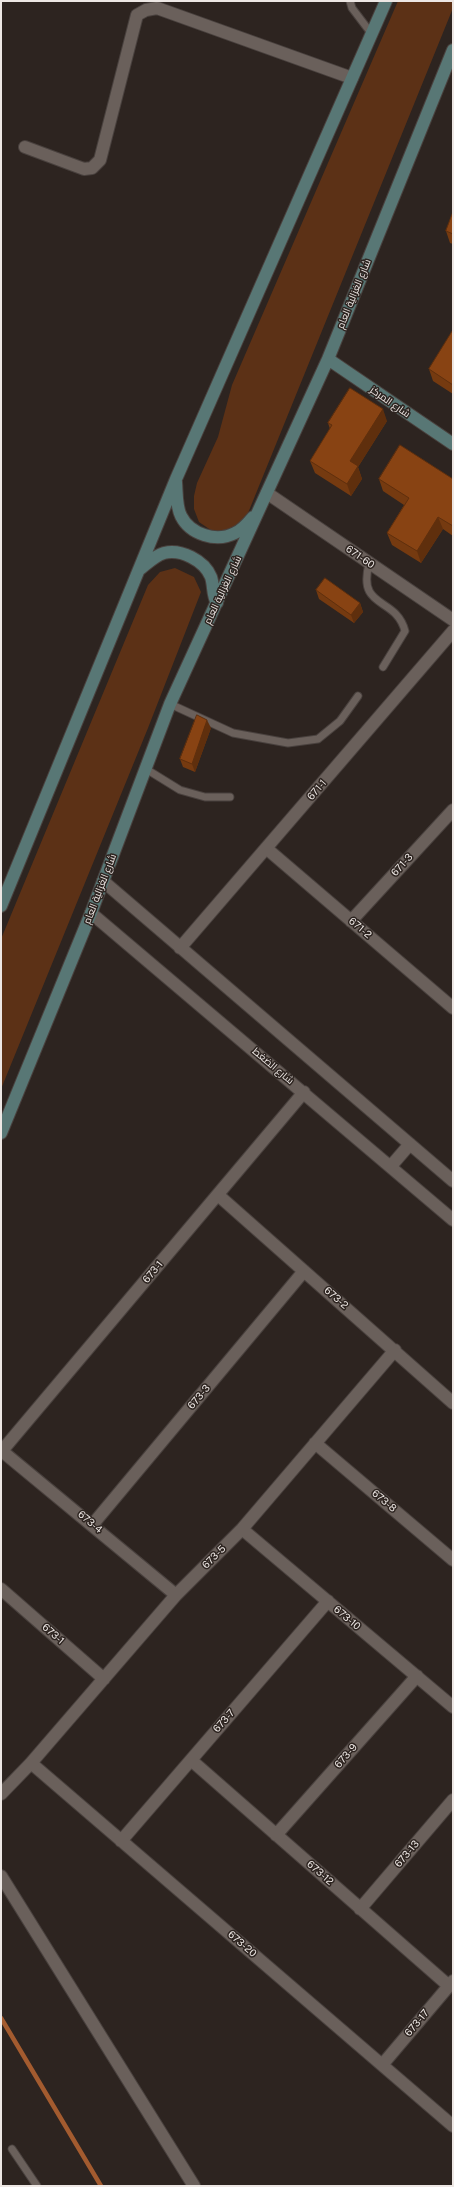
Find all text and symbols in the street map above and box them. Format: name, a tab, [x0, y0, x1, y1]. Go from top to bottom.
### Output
street label: شارع الغزالية العام	[335, 257, 373, 331]
street label: شارع المركز	[368, 384, 412, 420]
street label: 671-60	[343, 543, 377, 571]
street label: شارع الغزالية العام	[202, 554, 244, 626]
street label: 671-1	[305, 777, 329, 803]
street label: 671-3	[389, 851, 415, 879]
street label: شارع الغزالية العام	[81, 852, 119, 926]
street label: 671-2	[346, 915, 374, 941]
street label: شارع الضغط	[250, 1045, 296, 1087]
street label: 673-1	[140, 1258, 166, 1286]
street label: 673-2	[322, 1284, 350, 1312]
street label: 673-3	[185, 1382, 213, 1412]
street label: 673-8	[369, 1487, 399, 1515]
street label: 673-4	[75, 1508, 105, 1536]
street label: 673-5	[200, 1543, 228, 1571]
street label: 673-10	[331, 1603, 363, 1633]
street label: 673-1	[40, 1621, 66, 1647]
street label: 673-7	[211, 1707, 237, 1735]
street label: 673-9	[332, 1741, 360, 1771]
street label: 673-13	[392, 1838, 422, 1870]
street label: 673-12	[304, 1858, 336, 1888]
street label: 673-20	[225, 1928, 259, 1960]
street label: 673-17	[402, 2007, 432, 2039]

